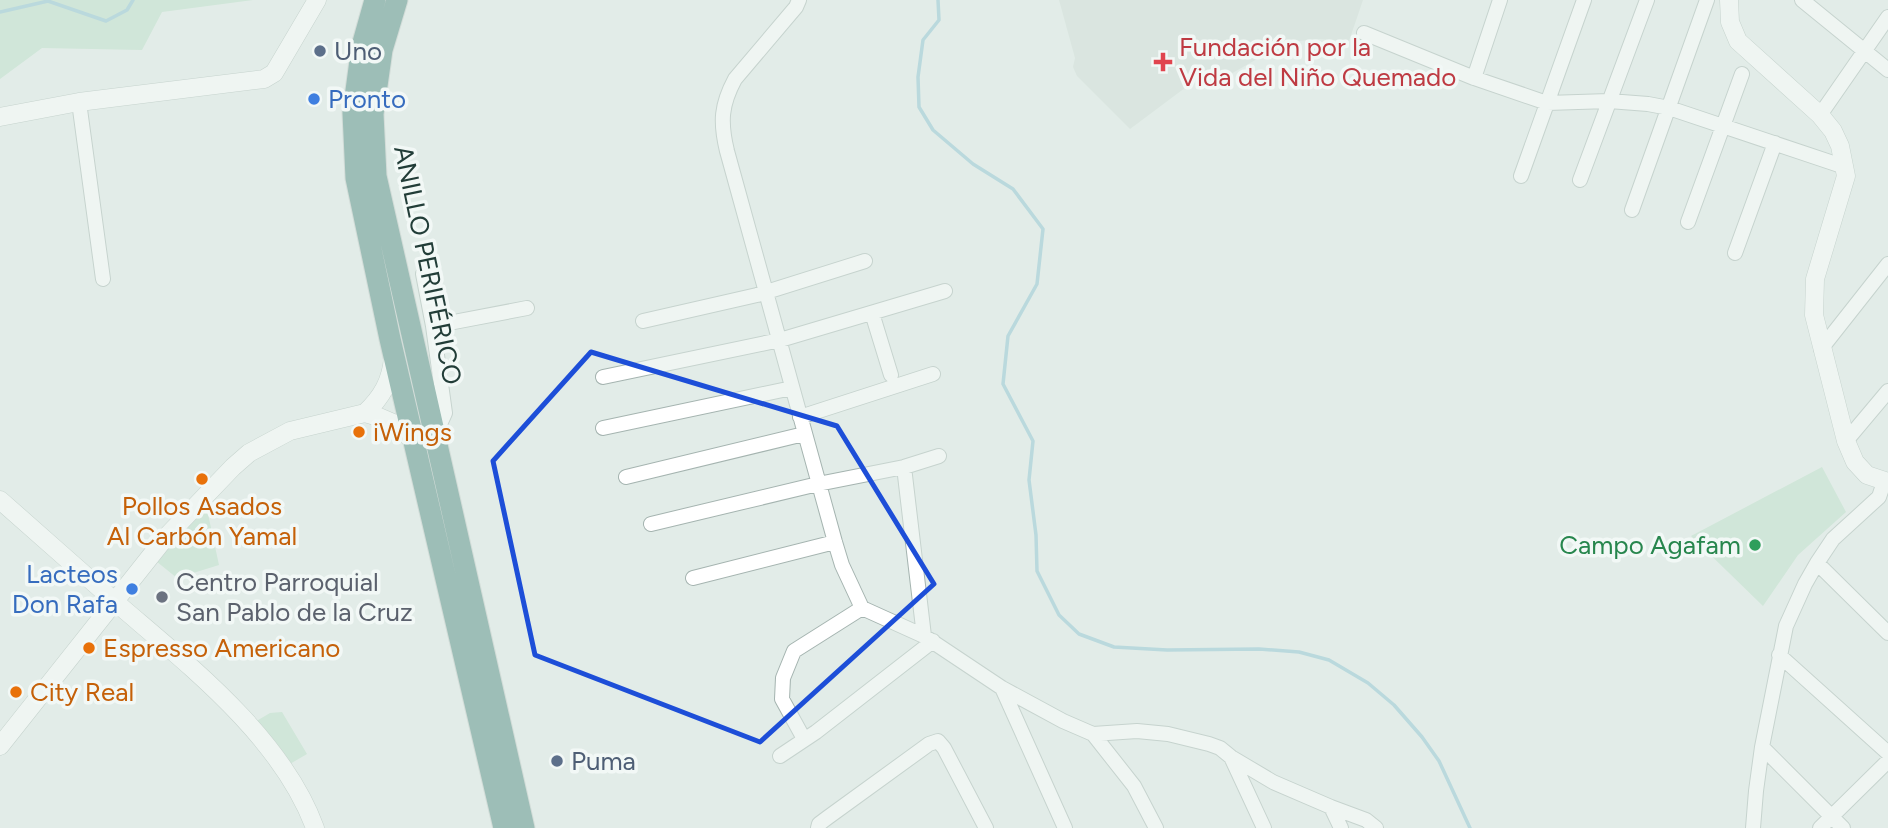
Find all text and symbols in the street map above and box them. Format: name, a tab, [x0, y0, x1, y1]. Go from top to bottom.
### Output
place label: Fundación por la Vida del Niño Quemado	[1179, 31, 1456, 93]
place label: Uno	[334, 35, 382, 67]
marker: Uno	[312, 43, 328, 59]
marker: Fundación por la Vida del Niño Quemado	[1153, 52, 1173, 72]
place label: Pronto	[328, 83, 406, 115]
marker: Pronto	[306, 91, 322, 107]
street label: ANILLO PERIFÉRICO	[387, 143, 469, 387]
place label: iWings	[373, 416, 452, 448]
marker: iWings	[351, 424, 367, 440]
marker: Pollos Asados Al Carbón Yamal	[194, 471, 210, 487]
place label: Pollos Asados Al Carbón Yamal	[107, 490, 297, 552]
place label: Campo Agafam	[1559, 529, 1741, 561]
marker: Campo Agafam	[1747, 537, 1763, 553]
place label: Lacteos Don Rafa	[12, 558, 118, 620]
place label: Centro Parroquial San Pablo de la Cruz	[176, 566, 413, 628]
marker: Lacteos Don Rafa	[124, 581, 140, 597]
marker: Centro Parroquial San Pablo de la Cruz	[154, 589, 170, 605]
place label: Espresso Americano	[103, 632, 340, 664]
marker: Espresso Americano	[81, 640, 97, 656]
place label: City Real	[30, 676, 134, 708]
marker: City Real	[8, 684, 24, 700]
place label: Puma	[571, 745, 636, 777]
marker: Puma	[549, 753, 565, 769]

